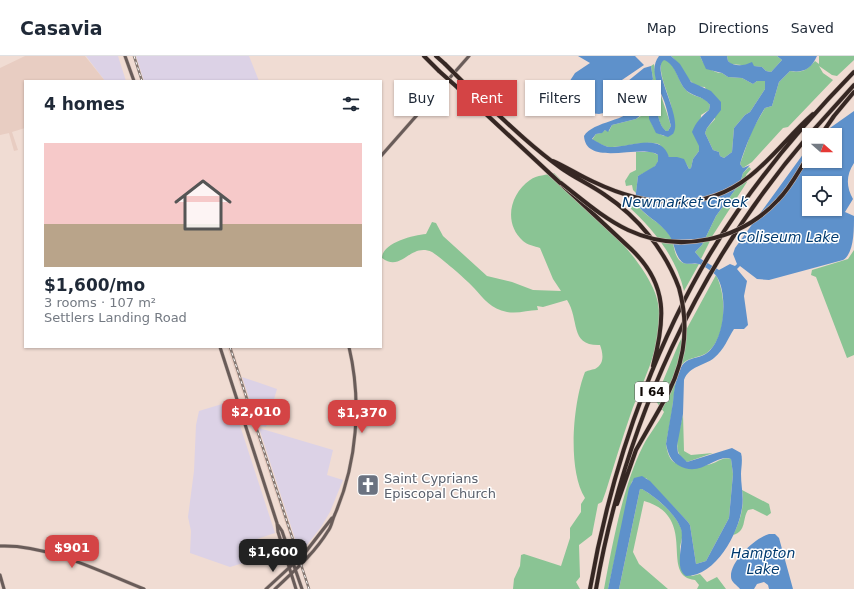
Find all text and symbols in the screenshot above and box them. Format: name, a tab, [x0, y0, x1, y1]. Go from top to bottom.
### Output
text: Casavia	[20, 17, 103, 39]
text: Map	[647, 20, 676, 36]
text: Directions	[698, 20, 769, 36]
text: Saved	[791, 20, 834, 36]
chip: Buy	[394, 80, 449, 116]
chip: Rent	[457, 80, 517, 116]
chip: Filters	[525, 80, 595, 116]
chip: New	[603, 80, 661, 116]
icon: filters	[340, 93, 362, 115]
text: 4 homes	[44, 94, 125, 114]
north arrow	[802, 128, 842, 168]
map controls	[802, 128, 842, 216]
icon: home	[167, 169, 239, 241]
button: locate	[802, 176, 842, 216]
water label: Newmarket Creek	[622, 194, 749, 210]
water label: Coliseum Lake	[737, 229, 839, 245]
text: $1,600/mo	[44, 275, 145, 295]
text: 3 rooms · 107 m²	[44, 295, 156, 310]
text: Settlers Landing Road	[44, 310, 187, 325]
road number: I 64	[635, 382, 669, 402]
pin: $2,010	[223, 399, 289, 433]
pin: $1,370	[329, 400, 395, 434]
text: $2,010	[231, 404, 281, 419]
text: $1,370	[337, 405, 387, 420]
place label: Saint Cyprians Episcopal Church	[384, 471, 496, 501]
church icon: Saint Cyprians Episcopal Church	[355, 472, 381, 498]
pin: $901	[48, 535, 96, 569]
pin: $1,600	[240, 539, 306, 573]
text: $901	[54, 540, 90, 555]
text: $1,600	[248, 544, 298, 559]
water label: Hampton Lake	[731, 545, 795, 577]

